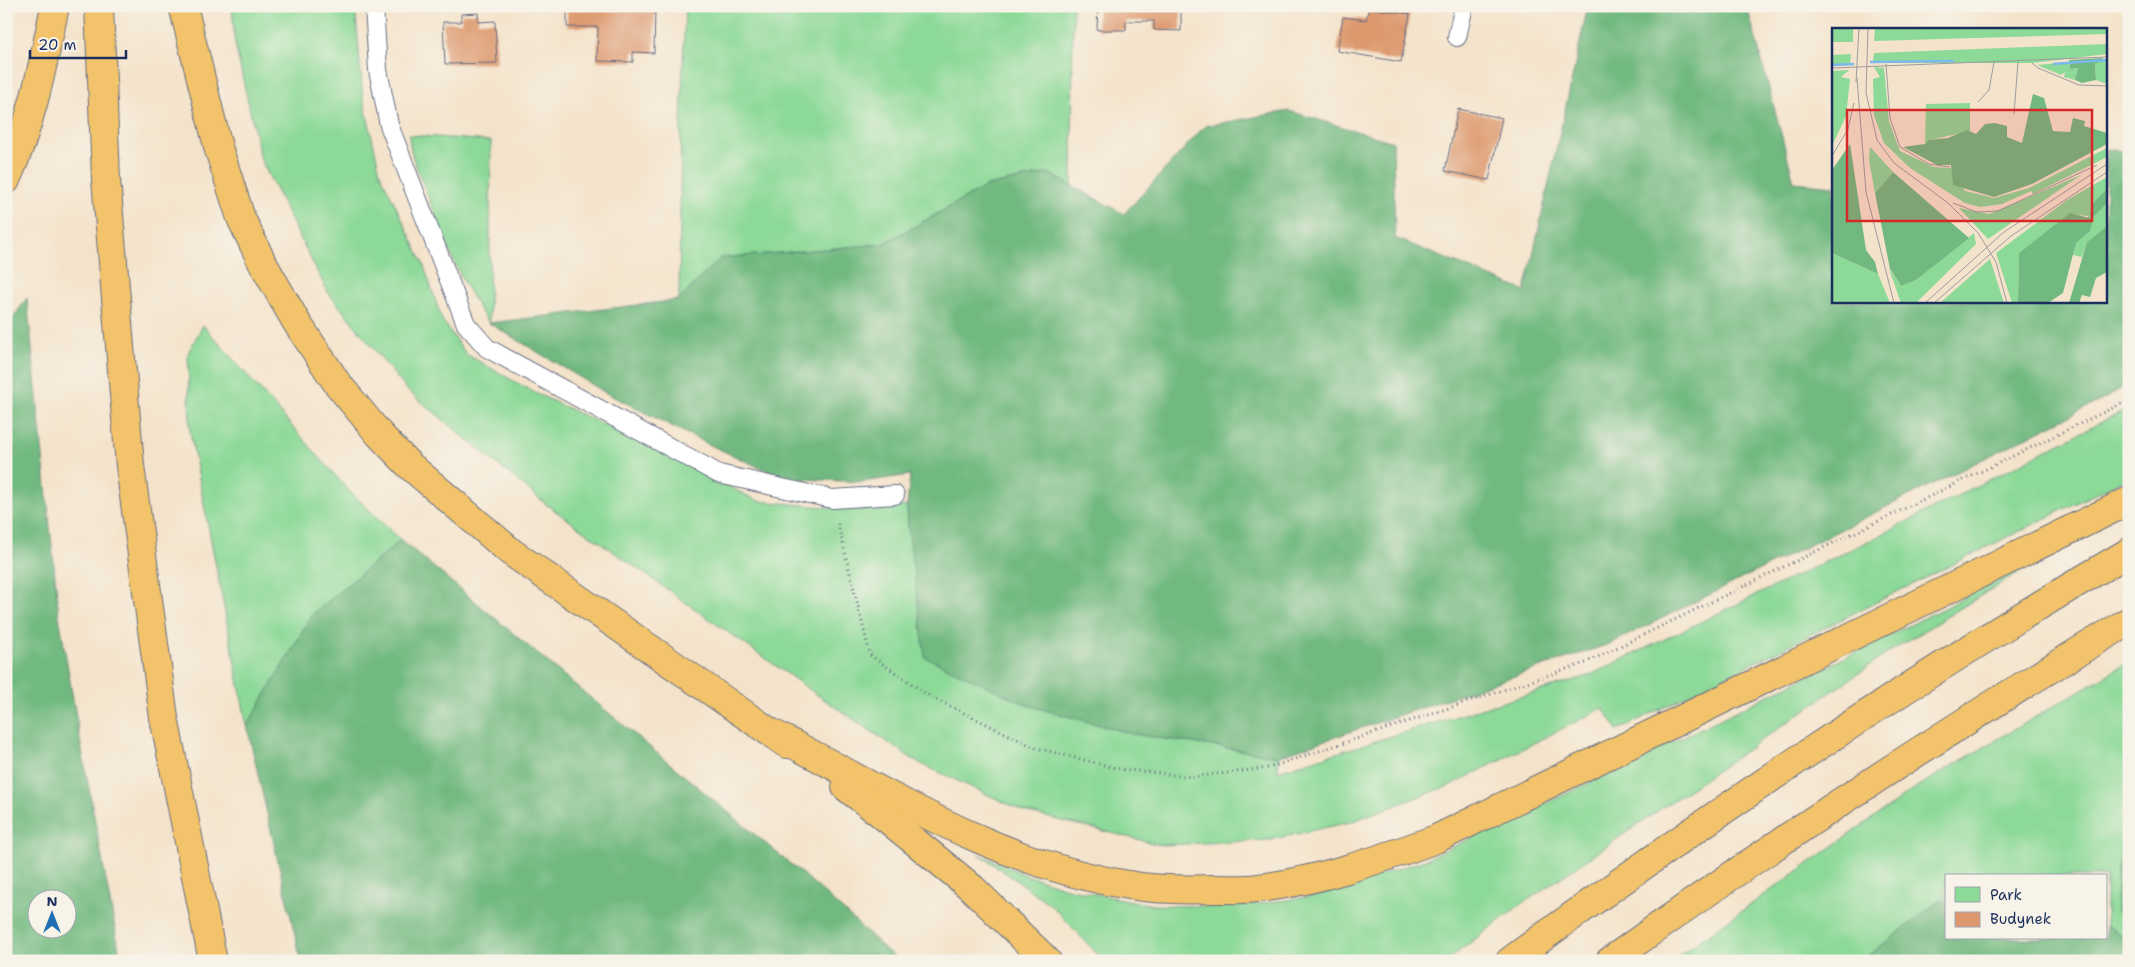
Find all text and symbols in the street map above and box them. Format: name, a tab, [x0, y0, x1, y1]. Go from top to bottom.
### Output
scale bar	[30, 28, 126, 60]
inset map	[1832, 28, 2108, 302]
text: 20 m	[38, 35, 77, 55]
legend	[1945, 874, 2108, 940]
text: Park	[1990, 885, 2022, 905]
north arrow	[28, 890, 78, 940]
text: N	[46, 892, 58, 910]
text: Budynek	[1990, 909, 2051, 929]

